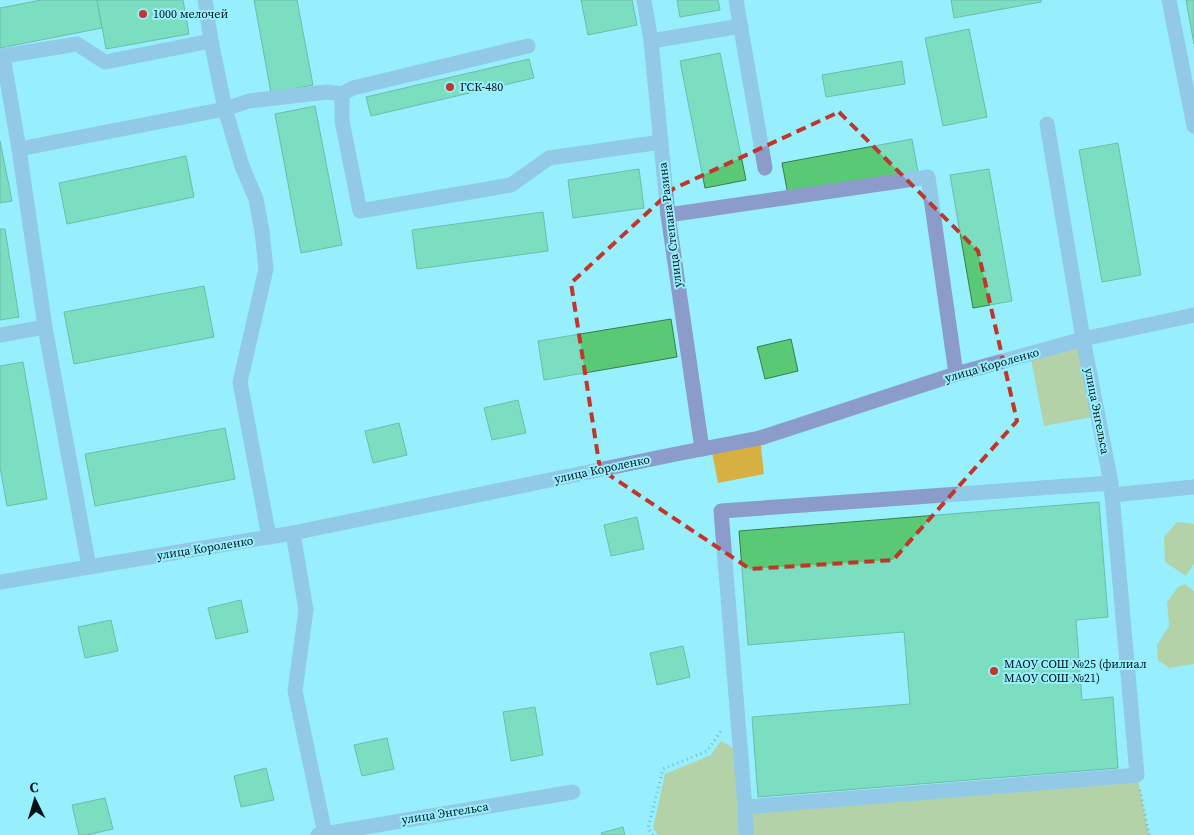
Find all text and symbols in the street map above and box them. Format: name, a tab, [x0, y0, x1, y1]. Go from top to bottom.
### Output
place label: 1000 мелочей	[153, 6, 228, 22]
marker: 1000 мелочей	[137, 8, 149, 20]
place label: ГСК-480	[460, 79, 503, 95]
marker: ГСК-480	[444, 81, 456, 93]
street label: улица Степана Разина	[654, 161, 686, 288]
street label: улица Короленко	[943, 344, 1041, 386]
street label: улица Энгельса	[1081, 366, 1113, 456]
street label: улица Короленко	[553, 451, 652, 487]
street label: улица Короленко	[156, 532, 255, 564]
place label: МАОУ СОШ №25 (филиал МАОУ СОШ №21)	[1004, 656, 1147, 686]
marker: МАОУ СОШ №25 (филиал МАОУ СОШ №21)	[988, 665, 1000, 677]
north arrow	[10, 775, 60, 825]
text: С	[29, 777, 39, 797]
street label: улица Энгельса	[400, 798, 490, 828]

